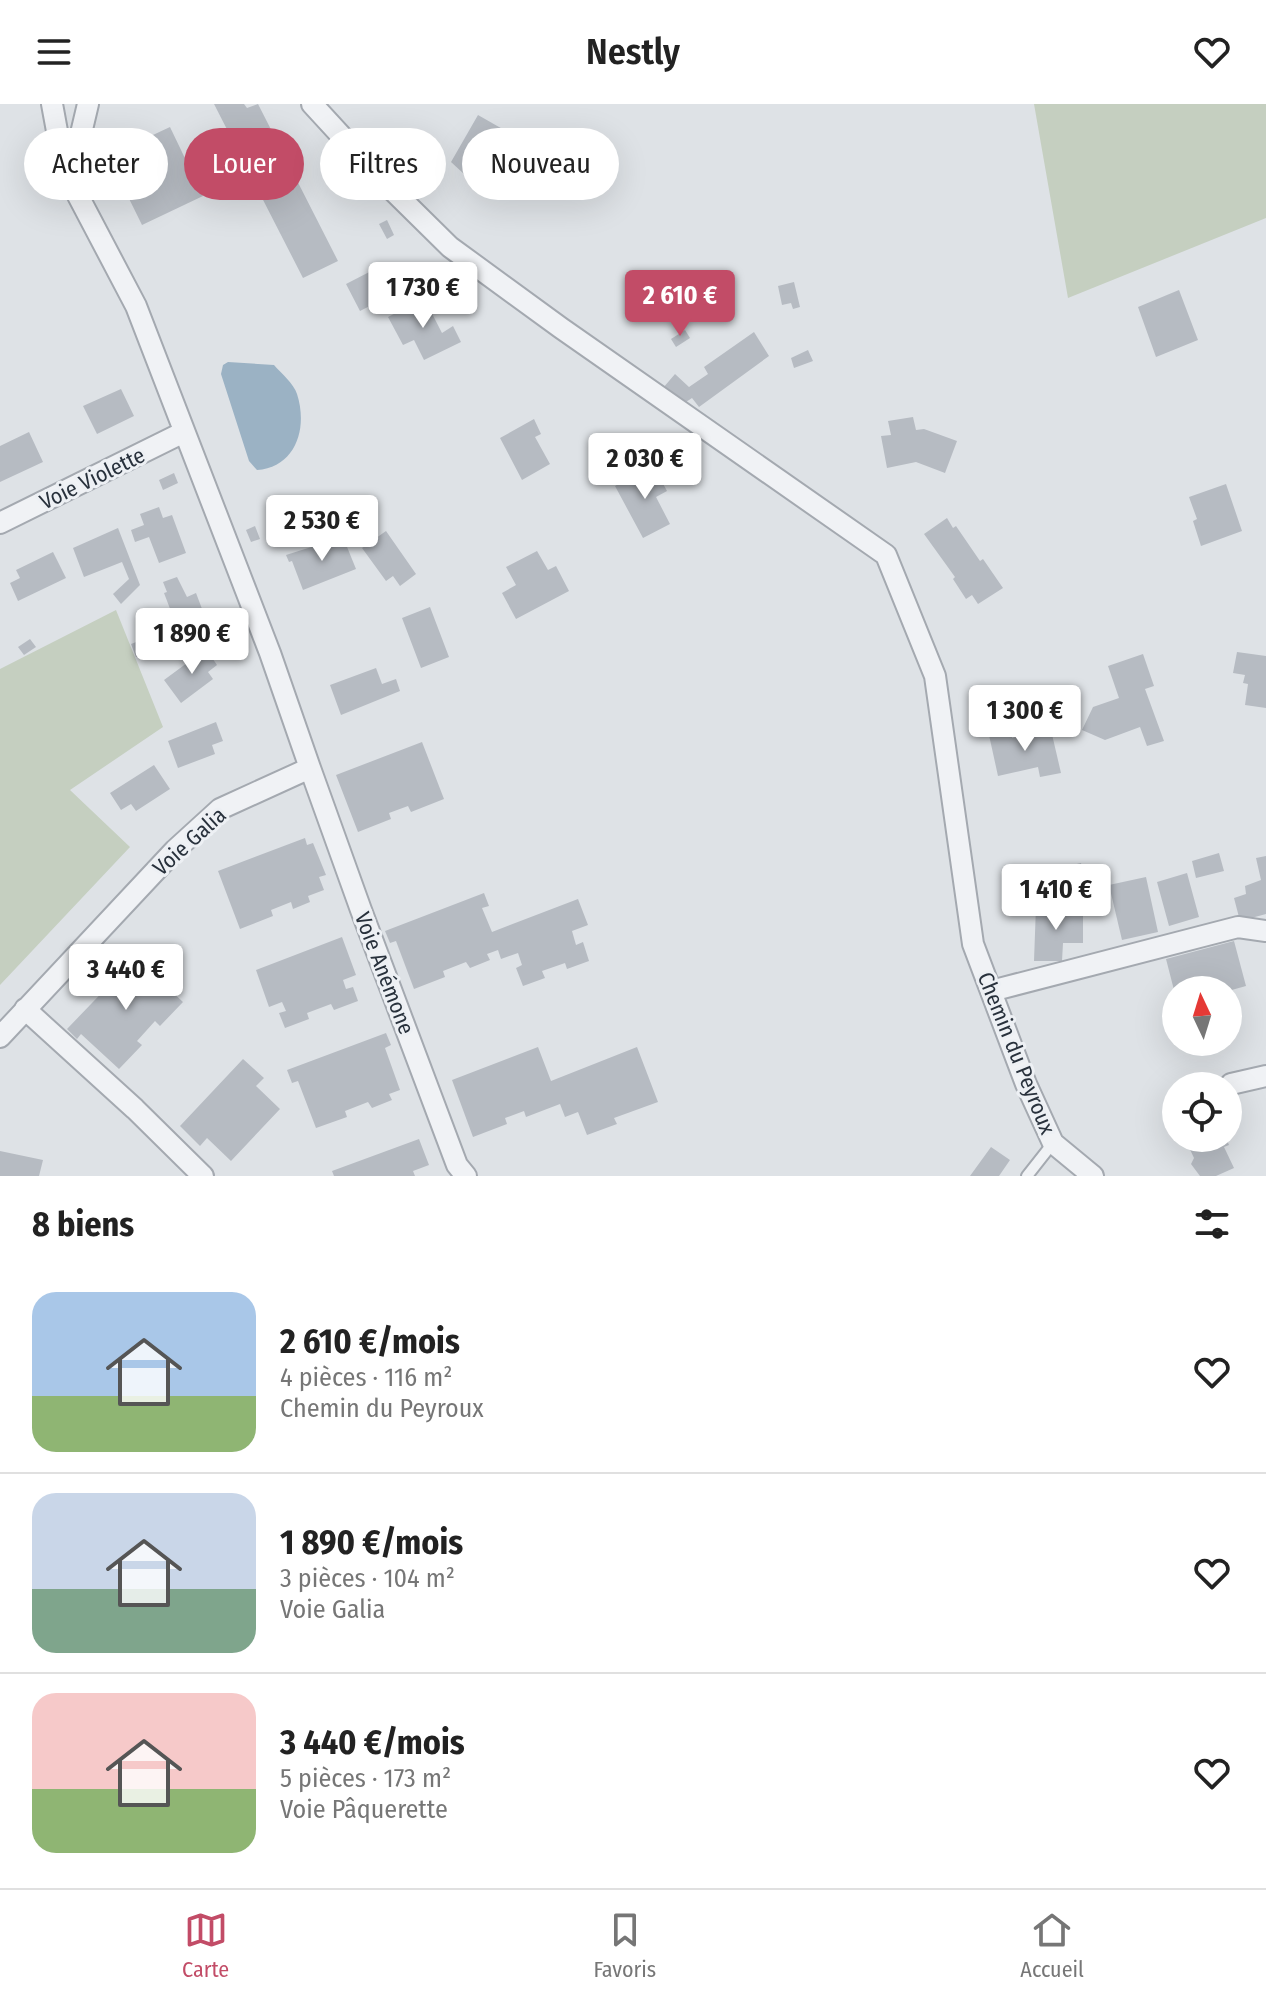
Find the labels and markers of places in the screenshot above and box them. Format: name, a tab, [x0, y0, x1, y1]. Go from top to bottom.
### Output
pin: 1 730 €	[349, 262, 497, 330]
pin: 2 610 €	[606, 270, 754, 338]
pin: 2 030 €	[571, 433, 719, 501]
pin: 2 530 €	[248, 495, 396, 563]
pin: 1 890 €	[118, 608, 266, 676]
pin: 1 300 €	[951, 685, 1099, 753]
pin: 1 410 €	[982, 864, 1130, 932]
pin: 3 440 €	[52, 944, 200, 1012]

